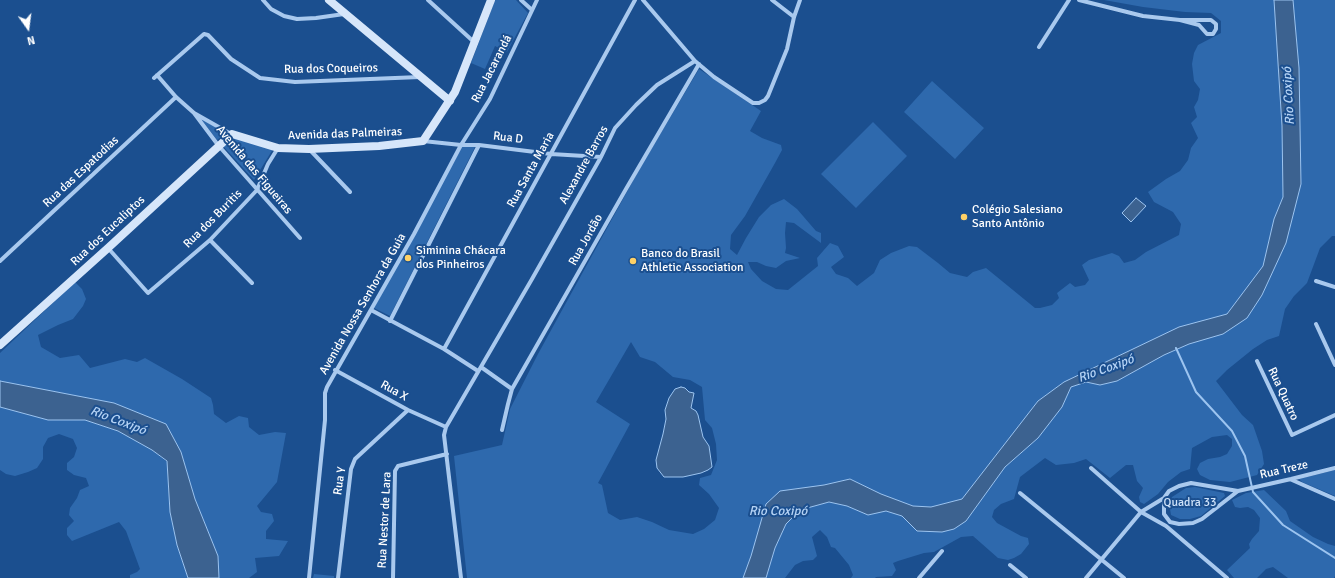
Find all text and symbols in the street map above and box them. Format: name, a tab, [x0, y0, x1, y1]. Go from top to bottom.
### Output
north arrow	[8, 8, 48, 48]
text: N	[26, 33, 36, 47]
street label: Rua Jacarandá	[469, 33, 515, 105]
street label: Rua dos Coqueiros	[284, 61, 378, 77]
water label: Rio Coxipó	[1280, 66, 1298, 126]
street label: Avenida das Figueiras	[213, 123, 295, 217]
street label: Alexandre Barros	[557, 123, 611, 207]
street label: Avenida das Palmeiras	[288, 125, 402, 143]
street label: Rua D	[492, 129, 524, 147]
street label: Rua Santa Maria	[504, 130, 558, 210]
street label: Rua das Espatodias	[40, 133, 122, 211]
street label: Rua dos Buritis	[181, 187, 245, 251]
street label: Rua dos Eucaliptos	[68, 193, 148, 269]
place label: Colégio Salesiano Santo Antônio	[972, 203, 1063, 231]
street label: Rua Jordão	[566, 212, 606, 268]
marker: Colégio Salesiano Santo Antônio	[959, 212, 969, 222]
street label: Avenida Nossa Senhora da Guia	[317, 231, 409, 377]
place label: Siminina Chácara dos Pinheiros	[416, 244, 506, 272]
place label: Banco do Brasil Athletic Association	[641, 247, 744, 275]
marker: Siminina Chácara dos Pinheiros	[403, 253, 413, 263]
marker: Banco do Brasil Athletic Association	[628, 256, 638, 266]
water label: Rio Coxipó	[1076, 352, 1136, 386]
street label: Rua Quatro	[1264, 365, 1302, 423]
street label: Rua X	[378, 378, 410, 404]
water label: Rio Coxipó	[88, 403, 148, 439]
street label: Rua Treze	[1259, 457, 1309, 483]
street label: Rua Y	[331, 466, 349, 496]
street label: Rua Nestor de Lara	[375, 471, 395, 569]
park label: Quadra 33	[1164, 496, 1216, 510]
water label: Rio Coxipó	[749, 504, 807, 520]

